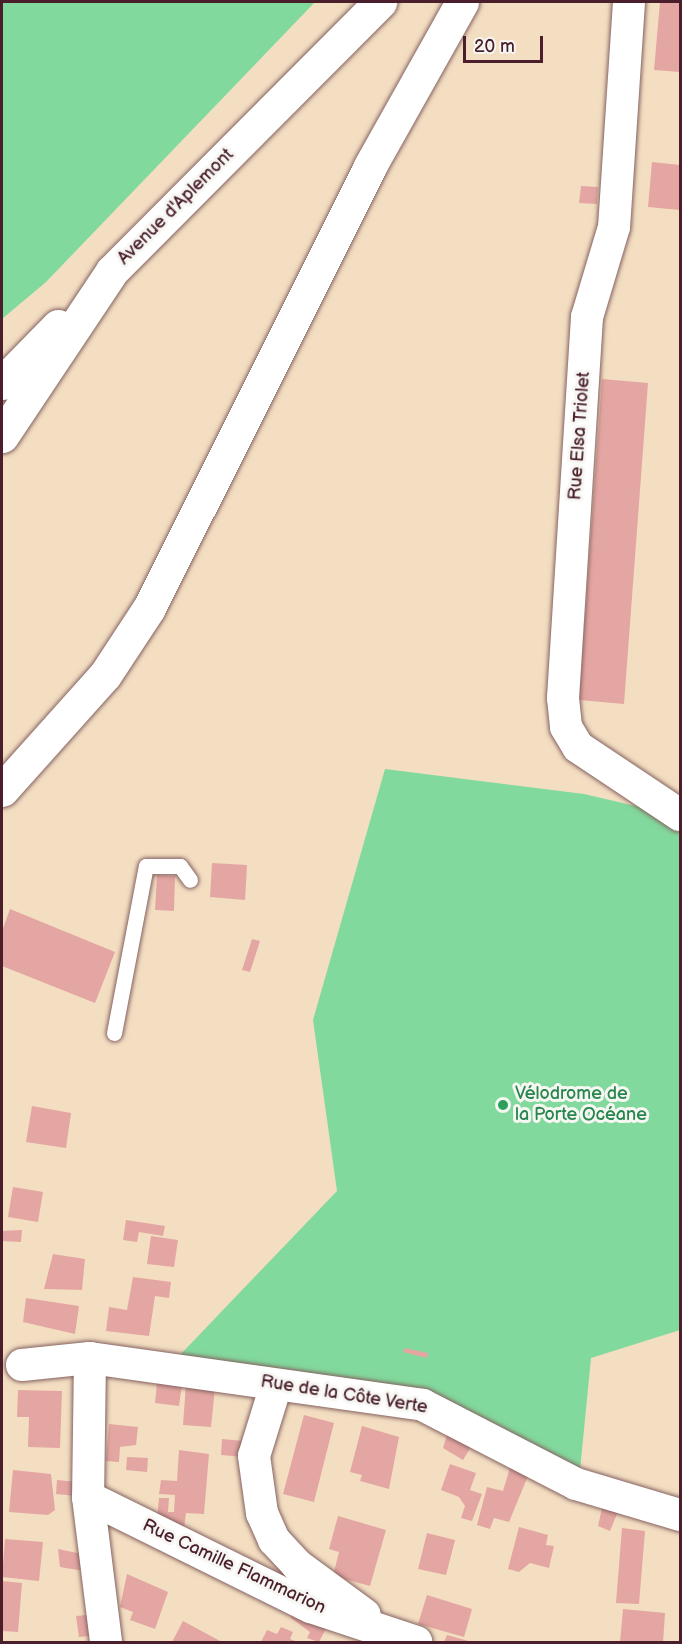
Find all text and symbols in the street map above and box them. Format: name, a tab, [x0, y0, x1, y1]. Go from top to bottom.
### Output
scale bar	[466, 24, 546, 62]
text: 20 m	[474, 36, 515, 57]
street label: Avenue d'Aplemont	[113, 144, 239, 270]
street label: Rue Elsa Triolet	[565, 371, 595, 501]
place label: Vélodrome de la Porte Océane	[515, 1084, 647, 1126]
marker: Vélodrome de la Porte Océane	[496, 1098, 510, 1112]
street label: Rue de la Côte Verte	[259, 1371, 429, 1419]
street label: Rue Camille Flammarion	[139, 1515, 329, 1619]

